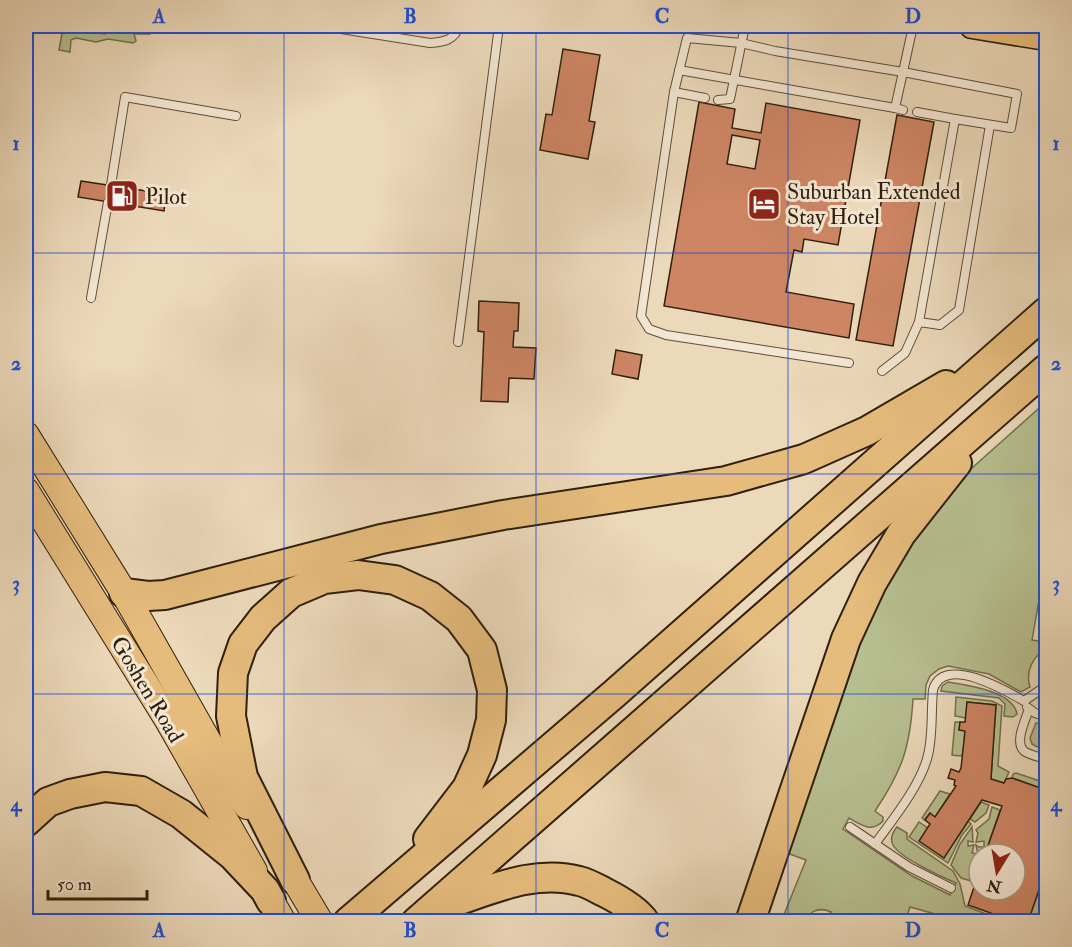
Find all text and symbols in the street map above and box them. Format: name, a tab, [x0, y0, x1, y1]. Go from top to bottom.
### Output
text: A	[152, 4, 166, 29]
text: B	[403, 4, 417, 29]
text: C	[655, 4, 669, 29]
text: D	[905, 4, 921, 29]
text: 1	[12, 131, 20, 156]
text: 1	[1052, 131, 1060, 156]
fuel station icon: Pilot	[104, 178, 140, 214]
place label: Suburban Extended Stay Hotel	[787, 178, 961, 231]
place label: Pilot	[145, 183, 187, 211]
hotel icon: Suburban Extended Stay Hotel	[746, 186, 782, 222]
text: 2	[11, 351, 21, 376]
text: 2	[1051, 351, 1061, 376]
text: 3	[12, 571, 20, 596]
text: 3	[1052, 571, 1060, 596]
street label: Goshen Road	[104, 631, 190, 748]
text: 4	[10, 792, 23, 817]
text: 4	[1050, 792, 1063, 817]
north arrow	[967, 842, 1027, 902]
scale bar	[48, 863, 147, 901]
text: 50 m	[57, 873, 92, 896]
text: N	[985, 874, 1004, 897]
text: A	[152, 918, 166, 943]
text: B	[403, 918, 417, 943]
text: C	[655, 918, 669, 943]
text: D	[905, 918, 921, 943]

